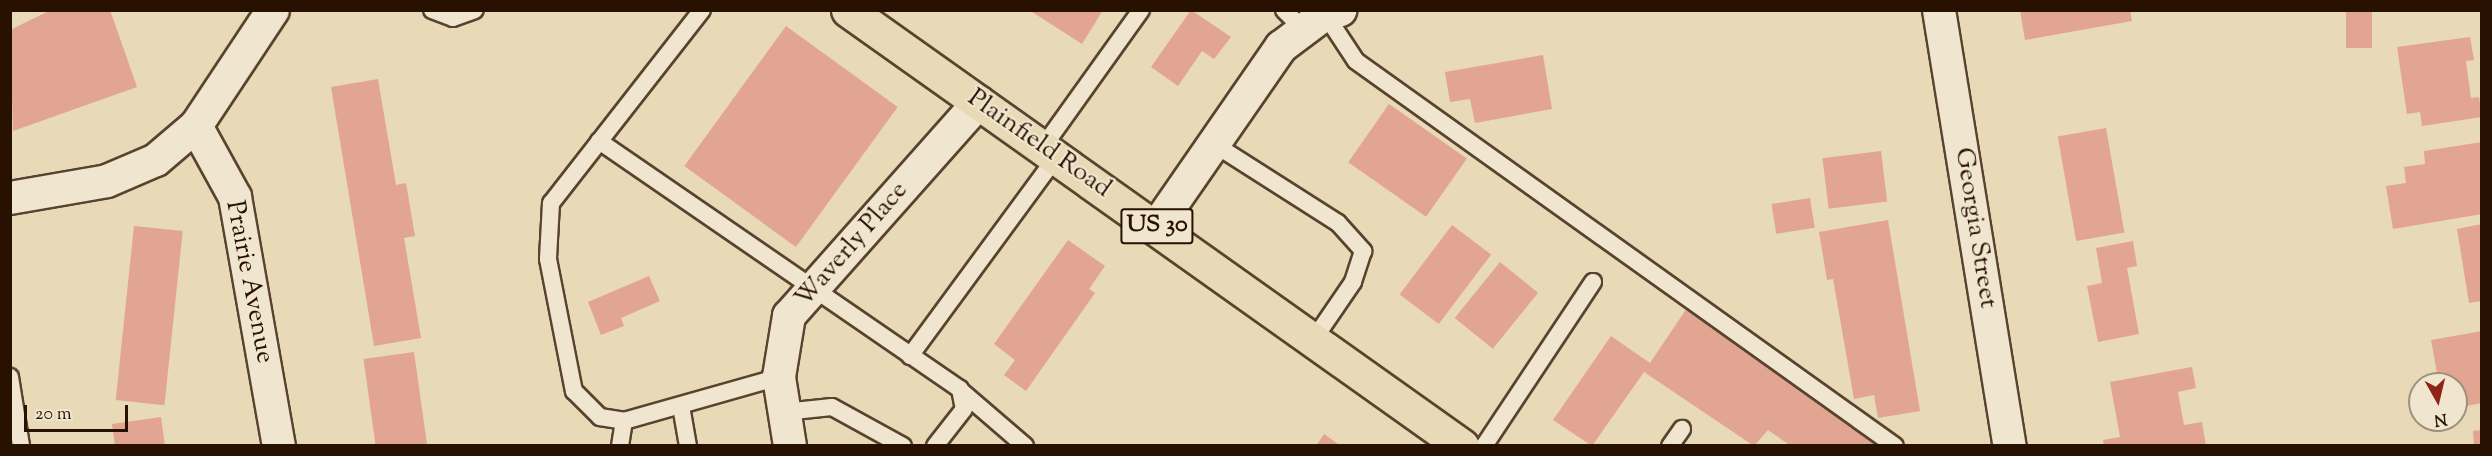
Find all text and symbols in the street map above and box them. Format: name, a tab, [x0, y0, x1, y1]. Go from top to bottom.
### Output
street label: Plainfield Road	[961, 83, 1117, 205]
street label: Georgia Street	[1947, 146, 2003, 310]
street label: Waverly Place	[789, 176, 915, 314]
street label: Prairie Avenue	[218, 198, 280, 366]
road number: US 30	[1120, 205, 1194, 247]
north arrow	[2408, 372, 2468, 432]
scale bar	[27, 393, 130, 431]
text: 20 m	[35, 402, 72, 428]
text: N	[2432, 406, 2448, 431]

